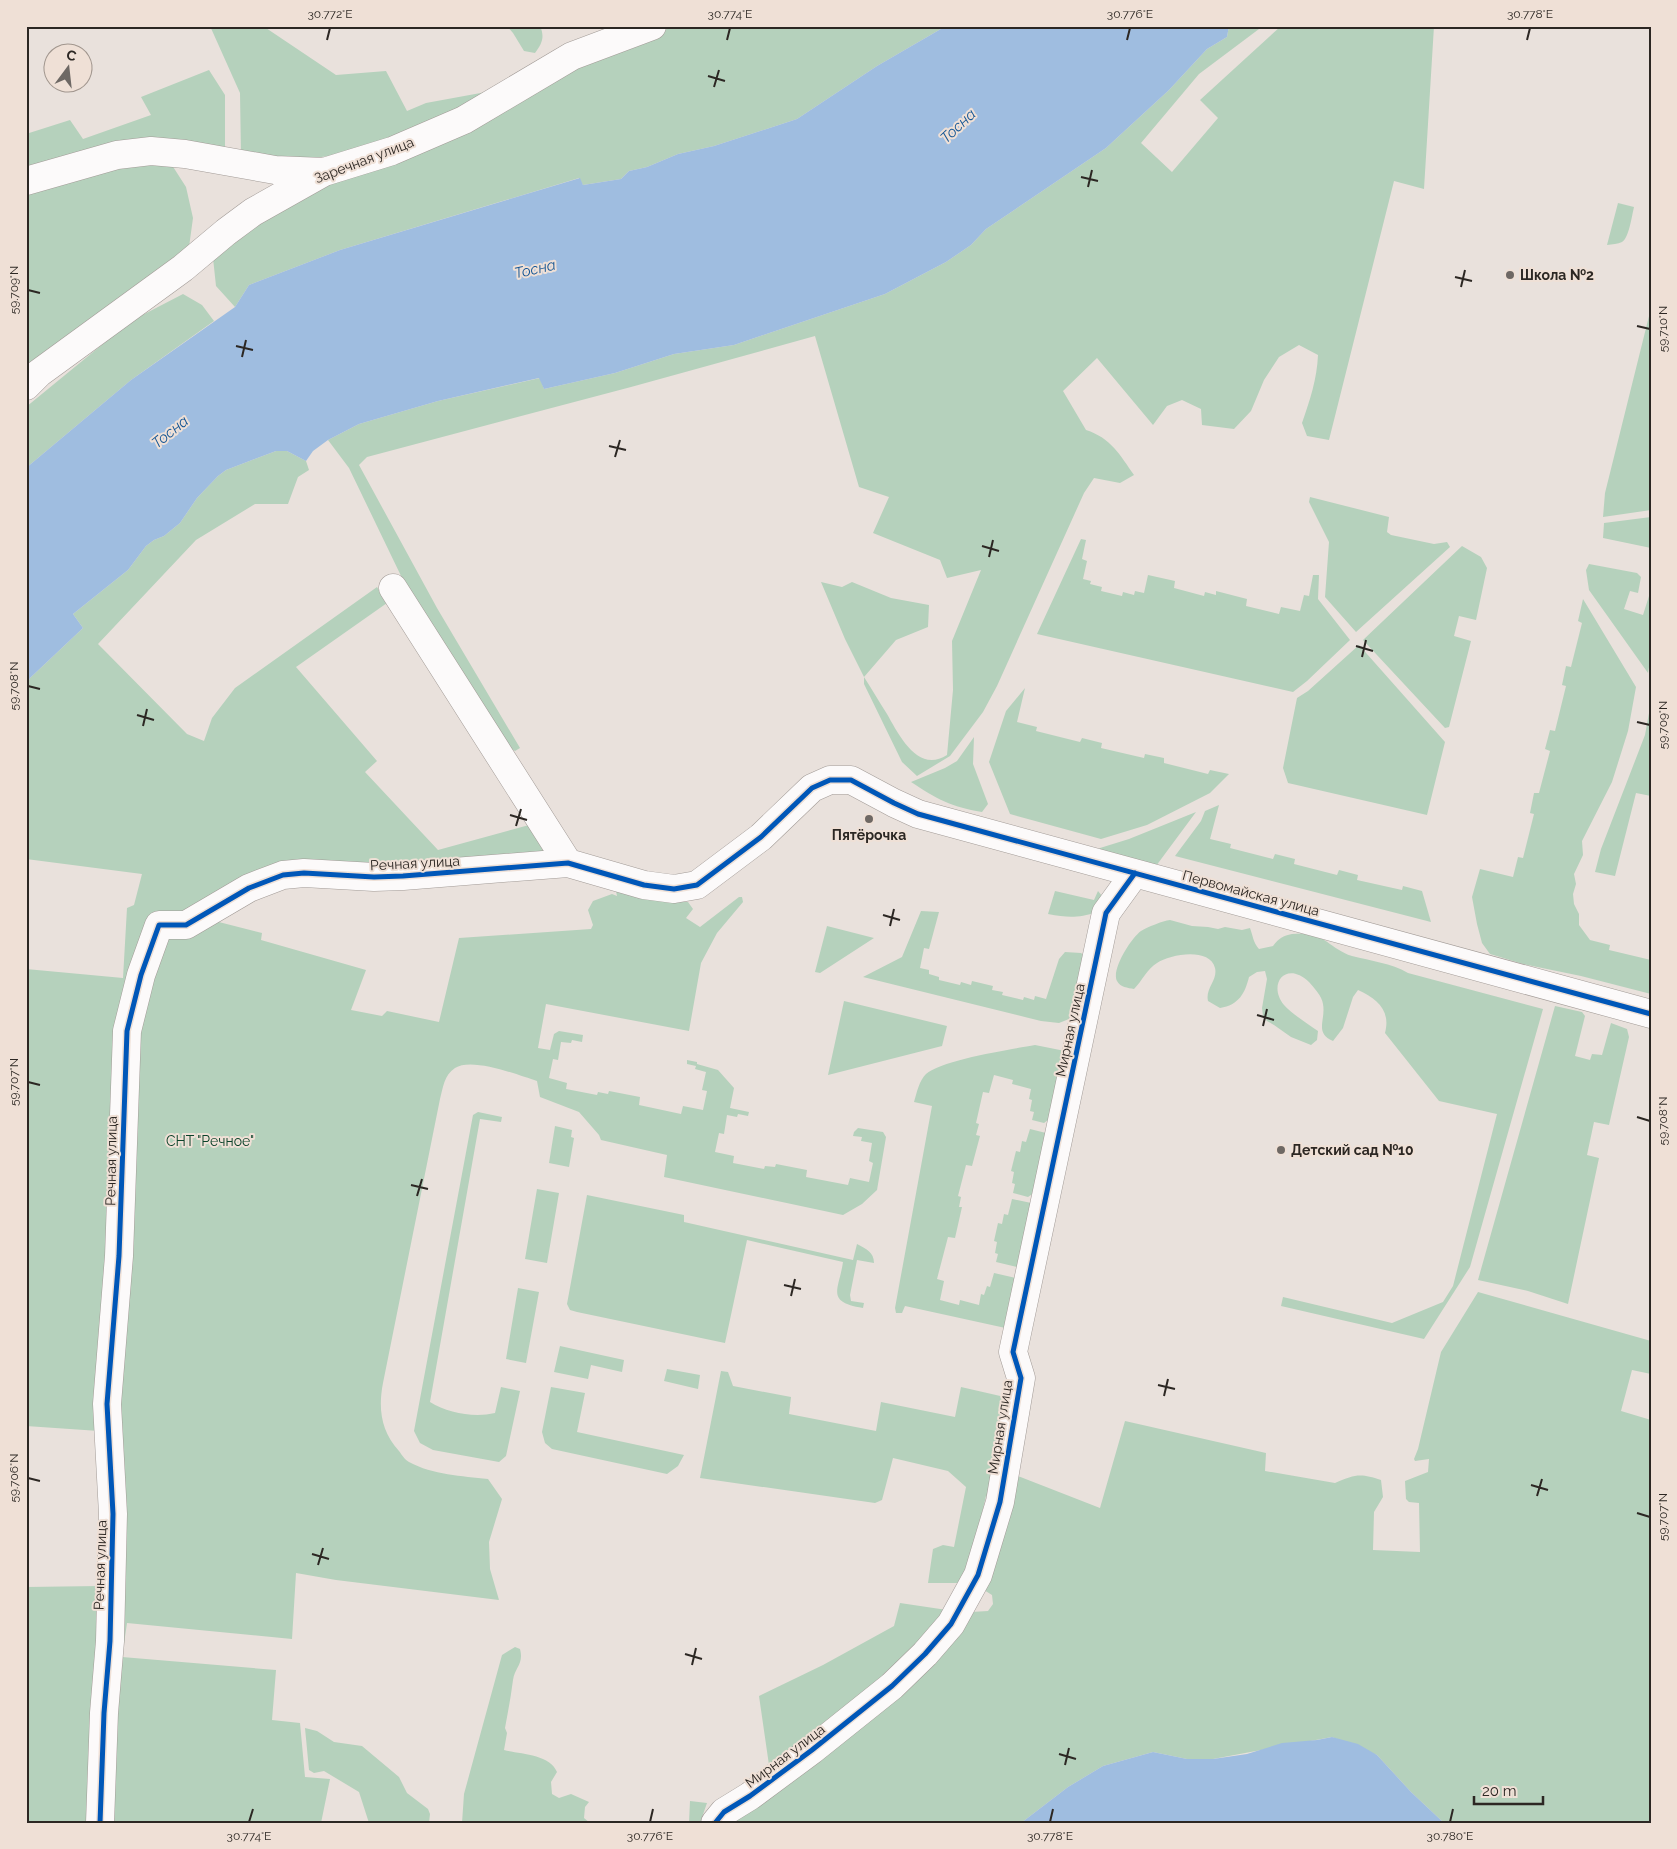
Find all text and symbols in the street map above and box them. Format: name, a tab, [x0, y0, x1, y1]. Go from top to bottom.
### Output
text: 30.772°E	[307, 7, 353, 21]
text: 30.774°E	[708, 7, 752, 21]
text: 30.776°E	[1107, 7, 1153, 21]
text: 30.778°E	[1507, 7, 1553, 21]
north arrow	[42, 42, 92, 92]
text: С	[65, 46, 78, 65]
water label: Тосна	[937, 105, 979, 147]
street label: Заречная улица	[312, 134, 416, 186]
water label: Тосна	[513, 256, 557, 282]
text: 59.709°N	[7, 266, 21, 314]
place label: Школа №2	[1520, 267, 1594, 283]
marker: Школа №2	[1504, 269, 1516, 281]
text: 59.710°N	[1656, 306, 1670, 352]
water label: Тосна	[148, 412, 192, 452]
text: 59.708°N	[7, 662, 21, 710]
text: 59.709°N	[1656, 701, 1670, 749]
marker: Пятёрочка	[863, 813, 875, 825]
place label: Пятёрочка	[832, 827, 906, 843]
street label: Речная улица	[370, 853, 460, 873]
street label: Первомайская улица	[1181, 867, 1321, 919]
street label: Мирная улица	[1052, 982, 1088, 1078]
text: 59.707°N	[7, 1058, 21, 1106]
text: 59.708°N	[1656, 1097, 1670, 1145]
street label: Речная улица	[102, 1116, 120, 1206]
park label: СНТ "Речное"	[166, 1133, 254, 1149]
place label: Детский сад №10	[1291, 1142, 1414, 1158]
marker: Детский сад №10	[1275, 1144, 1287, 1156]
street label: Мирная улица	[985, 1379, 1015, 1475]
text: 59.706°N	[7, 1454, 21, 1502]
text: 59.707°N	[1656, 1493, 1670, 1541]
street label: Речная улица	[90, 1520, 110, 1610]
street label: Мирная улица	[742, 1721, 828, 1791]
scale bar	[1474, 1774, 1543, 1806]
text: 20 m	[1482, 1782, 1517, 1800]
text: 30.774°E	[227, 1829, 271, 1843]
text: 30.776°E	[627, 1829, 673, 1843]
text: 30.778°E	[1027, 1829, 1073, 1843]
text: 30.780°E	[1427, 1829, 1473, 1843]

